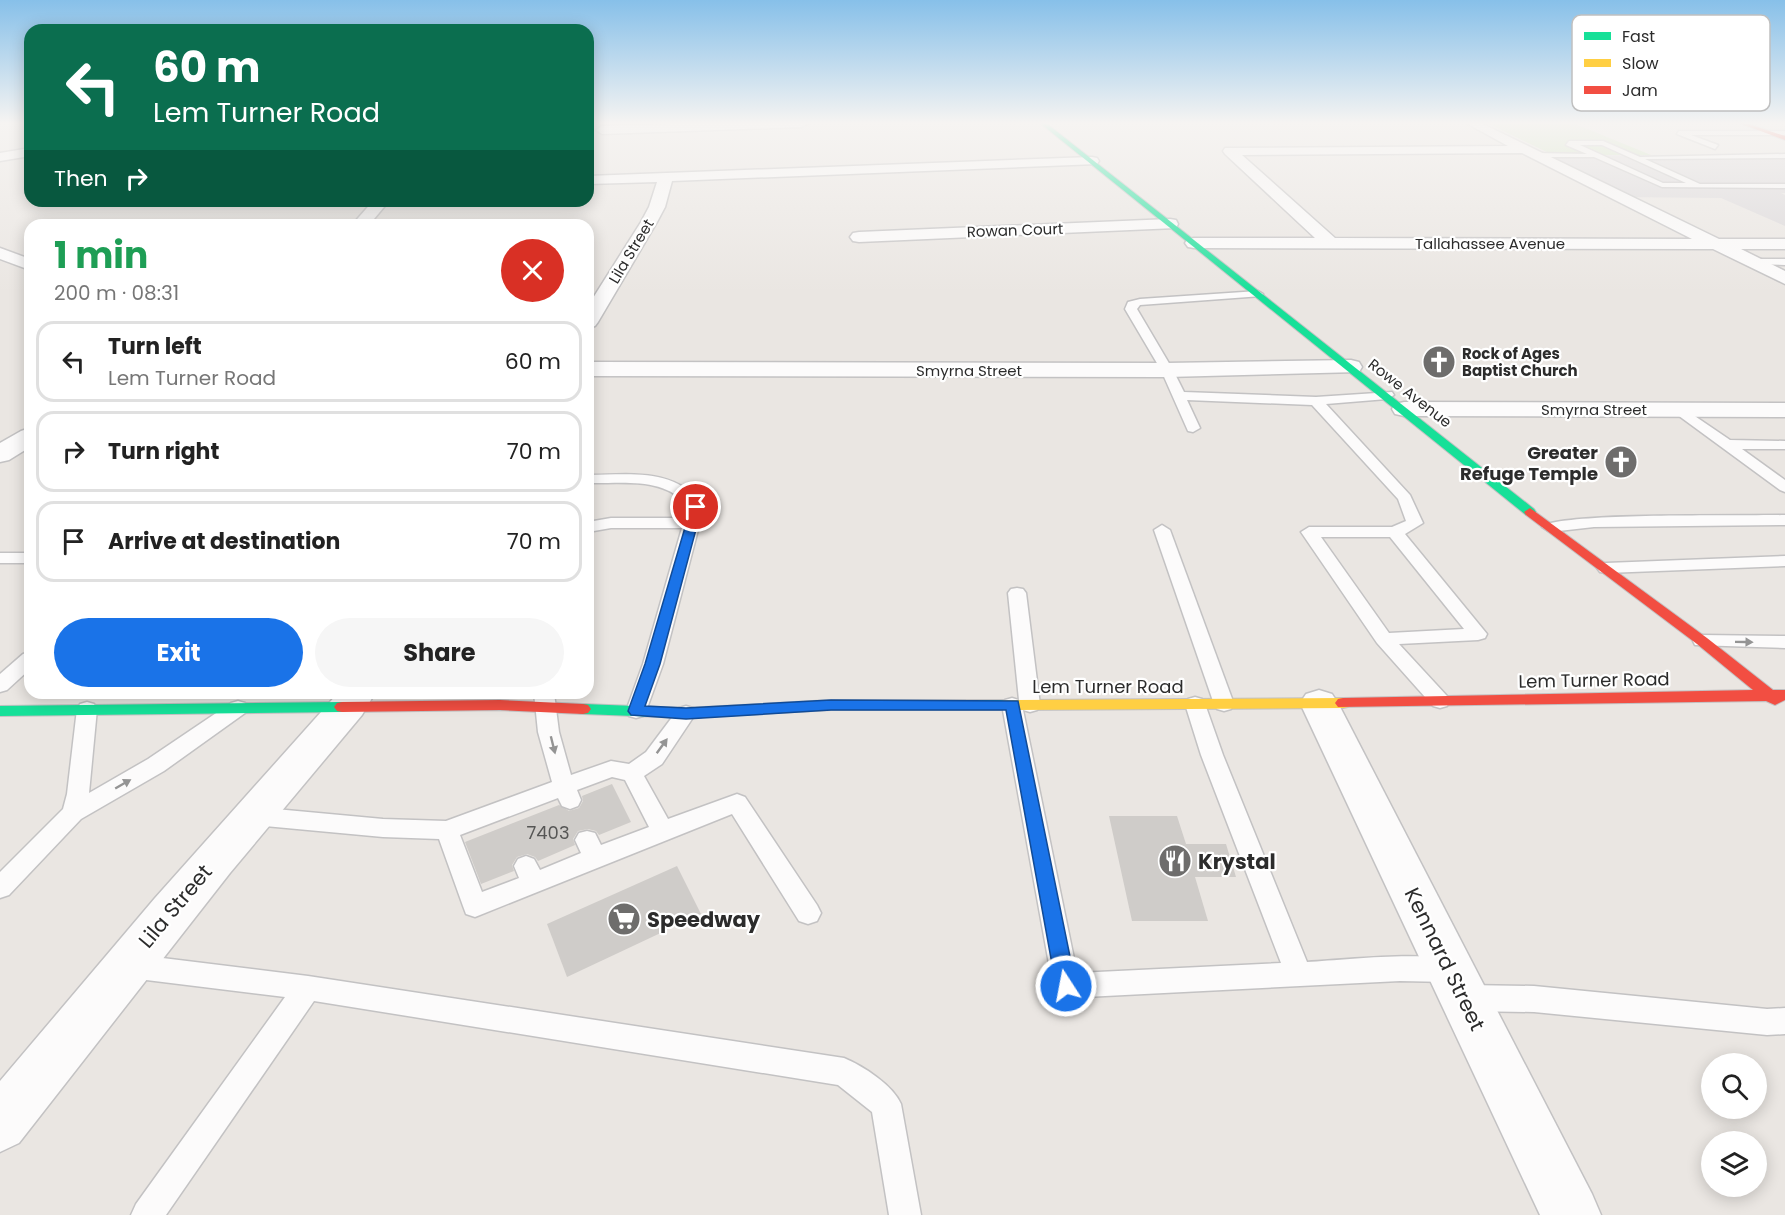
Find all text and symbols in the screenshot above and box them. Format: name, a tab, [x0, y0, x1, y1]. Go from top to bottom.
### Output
legend	[1572, 15, 1770, 111]
text: Fast	[1622, 25, 1655, 48]
text: 60 m	[153, 38, 261, 97]
icon: left	[54, 48, 132, 126]
text: Slow	[1622, 52, 1659, 75]
text: Jam	[1622, 79, 1658, 102]
text: Lem Turner Road	[153, 94, 380, 131]
icon: right	[120, 162, 153, 195]
text: Then	[54, 163, 108, 194]
street label: Lila Street	[603, 215, 659, 287]
street label: Rowan Court	[966, 218, 1064, 242]
text: 1 min	[54, 230, 148, 281]
street label: Tallahassee Avenue	[1415, 233, 1565, 254]
button: close	[501, 239, 564, 302]
text: 200 m · 08:31	[54, 279, 179, 307]
text: Turn left	[108, 331, 202, 362]
place label: Rock of Ages Baptist Church	[1462, 343, 1578, 381]
church icon: Rock of Ages Baptist Church	[1421, 344, 1457, 380]
icon: left	[57, 345, 90, 378]
text: 60 m	[505, 346, 561, 377]
street label: Rowe Avenue	[1364, 354, 1456, 432]
street label: Smyrna Street	[916, 360, 1022, 381]
text: Lem Turner Road	[108, 364, 276, 392]
street label: Smyrna Street	[1541, 399, 1647, 420]
icon: right	[57, 435, 90, 468]
text: Turn right	[108, 436, 219, 467]
text: 70 m	[507, 436, 561, 467]
place label: Greater Refuge Temple	[1460, 440, 1598, 486]
church icon: Greater Refuge Temple	[1603, 444, 1639, 480]
pin	[670, 481, 721, 532]
icon: arrive	[679, 490, 712, 523]
icon: arrive	[57, 525, 90, 558]
text: Arrive at destination	[108, 526, 340, 557]
text: 70 m	[507, 526, 561, 557]
button: Exit	[54, 618, 303, 687]
button: Share	[315, 618, 564, 687]
one-way arrow	[1734, 637, 1753, 646]
street label: Lem Turner Road	[1518, 666, 1670, 694]
street label: Lem Turner Road	[1032, 674, 1184, 699]
one-way arrow	[548, 736, 558, 755]
one-way arrow	[656, 739, 668, 755]
one-way arrow	[115, 778, 131, 789]
house number: 7403	[526, 820, 570, 845]
restaurant icon: Krystal	[1157, 843, 1193, 879]
place label: Krystal	[1198, 847, 1276, 876]
street label: Lila Street	[132, 858, 218, 954]
street label: Kennard Street	[1398, 883, 1492, 1035]
supermarket icon: Speedway	[606, 901, 642, 937]
place label: Speedway	[647, 905, 761, 934]
position arrow	[1034, 954, 1098, 1018]
map controls	[1701, 1053, 1767, 1197]
button: search	[1701, 1053, 1767, 1119]
button: layers	[1701, 1131, 1767, 1197]

